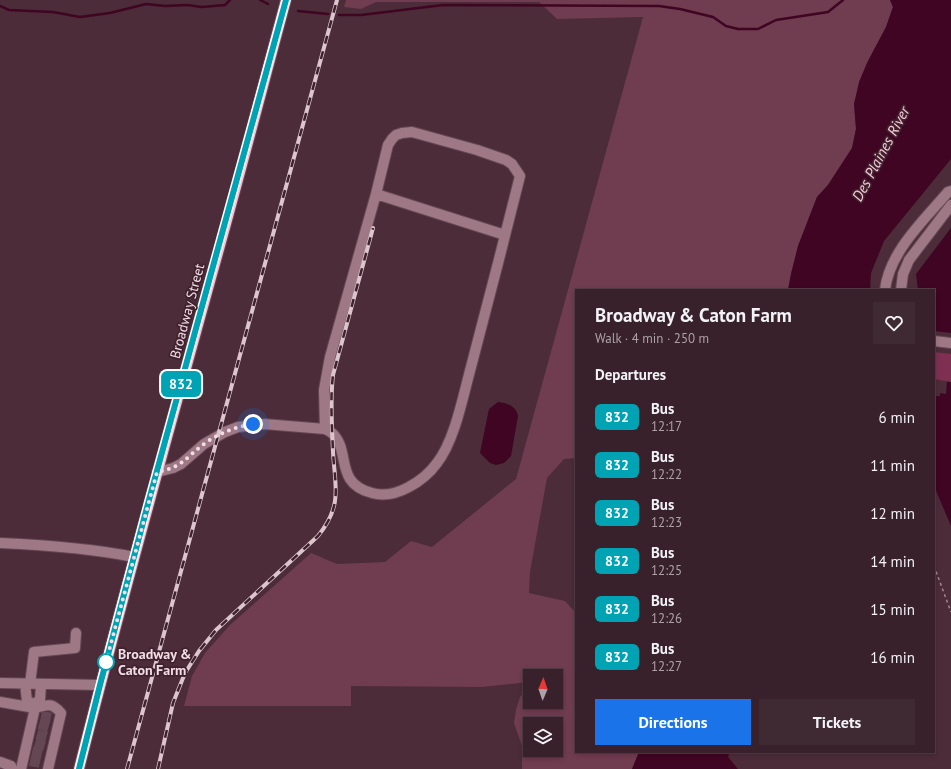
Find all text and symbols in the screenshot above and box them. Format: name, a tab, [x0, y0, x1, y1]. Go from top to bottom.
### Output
water label: Des Plaines River	[848, 102, 914, 204]
street label: Broadway Street	[166, 261, 208, 361]
button: heart	[873, 302, 915, 344]
text: Broadway & Caton Farm	[595, 303, 792, 327]
text: Walk · 4 min · 250 m	[595, 330, 709, 347]
text: Departures	[595, 365, 666, 384]
line badge: 832	[158, 371, 204, 397]
text: 832	[169, 375, 193, 393]
text: Bus	[651, 399, 674, 418]
text: 832	[605, 408, 629, 426]
text: 6 min	[878, 408, 915, 427]
your location	[243, 414, 263, 434]
text: 12:17	[651, 418, 682, 435]
text: Bus	[651, 447, 674, 466]
text: 832	[605, 456, 629, 474]
text: 11 min	[870, 456, 915, 475]
text: 12:22	[651, 466, 682, 483]
text: Bus	[651, 495, 674, 514]
text: 832	[605, 504, 629, 522]
text: 12 min	[870, 504, 915, 523]
text: 12:23	[651, 514, 682, 531]
text: Bus	[651, 543, 674, 562]
text: 832	[605, 552, 629, 570]
text: 14 min	[870, 552, 915, 571]
text: 12:25	[651, 562, 682, 579]
text: Bus	[651, 591, 674, 610]
text: 832	[605, 600, 629, 618]
text: 15 min	[870, 600, 915, 619]
text: 12:26	[651, 610, 682, 627]
text: Bus	[651, 639, 674, 658]
place label: Broadway & Caton Farm	[118, 645, 191, 679]
text: 832	[605, 648, 629, 666]
text: 16 min	[870, 648, 915, 667]
marker: Broadway & Caton Farm	[97, 653, 115, 671]
text: 12:27	[651, 658, 682, 675]
north arrow	[523, 669, 563, 709]
map controls	[523, 669, 563, 757]
button: Directions	[595, 699, 751, 745]
button: Tickets	[759, 699, 915, 745]
button: layers	[523, 717, 563, 757]

